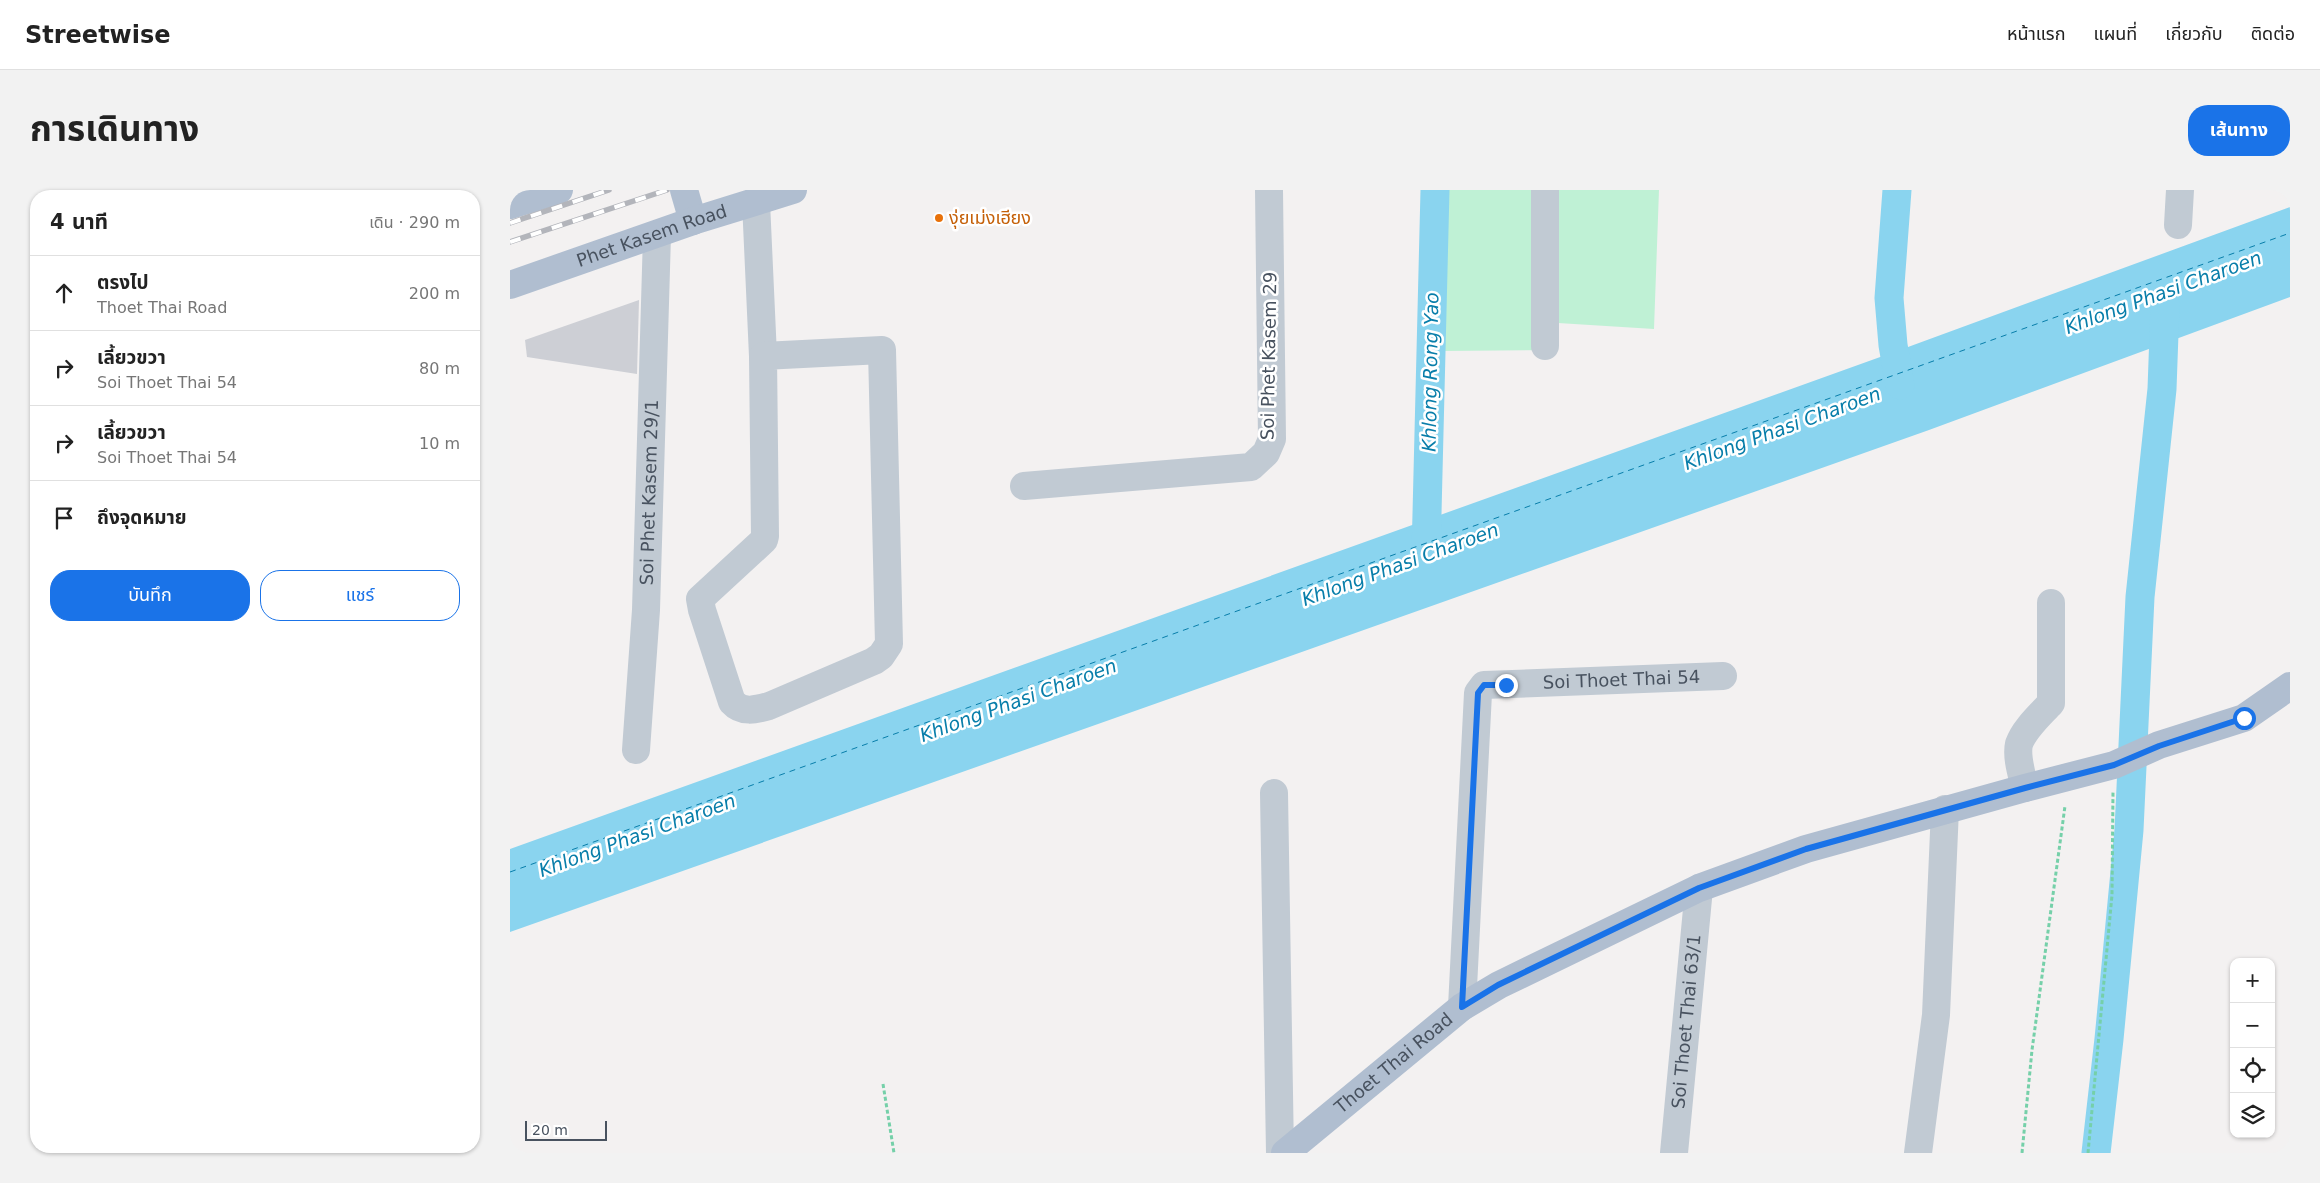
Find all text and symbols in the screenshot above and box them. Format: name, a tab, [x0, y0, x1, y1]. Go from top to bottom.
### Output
text: Streetwise	[25, 21, 171, 49]
text: หน้าแรก	[2007, 23, 2065, 44]
text: แผนที่	[2093, 23, 2137, 44]
text: เกี่ยวกับ	[2165, 23, 2223, 44]
text: ติดต่อ	[2251, 23, 2295, 44]
button: เส้นทาง	[2188, 105, 2290, 156]
text: การเดินทาง	[30, 109, 199, 149]
street label: Phet Kasem Road	[574, 200, 729, 271]
place label: งุ่ยเม่งเฮียง	[949, 207, 1031, 229]
text: 4 นาที	[50, 210, 108, 234]
marker: งุ่ยเม่งเฮียง	[933, 212, 945, 224]
text: เดิน · 290 m	[369, 213, 460, 232]
water label: Khlong Phasi Charoen	[2061, 246, 2265, 338]
text: ตรงไป	[97, 271, 149, 293]
street label: Soi Phet Kasem 29	[1257, 272, 1280, 440]
icon: ahead	[50, 279, 78, 307]
text: 200 m	[409, 284, 460, 303]
water label: Khlong Rong Yao	[1418, 292, 1442, 452]
text: Thoet Thai Road	[97, 298, 227, 317]
text: เลี้ยวขวา	[97, 346, 166, 368]
icon: right	[50, 354, 78, 382]
text: 80 m	[419, 359, 460, 378]
text: Soi Thoet Thai 54	[97, 373, 237, 392]
water label: Khlong Phasi Charoen	[1680, 382, 1884, 474]
street label: Soi Phet Kasem 29/1	[636, 399, 662, 586]
text: เลี้ยวขวา	[97, 421, 166, 443]
icon: right	[50, 429, 78, 457]
text: 10 m	[419, 434, 460, 453]
text: Soi Thoet Thai 54	[97, 448, 237, 467]
icon: arrive	[50, 504, 78, 532]
text: ถึงจุดหมาย	[97, 506, 187, 528]
water label: Khlong Phasi Charoen	[1298, 518, 1502, 610]
button: บันทึก	[50, 570, 250, 621]
button: แชร์	[260, 570, 460, 621]
water label: Khlong Phasi Charoen	[916, 654, 1120, 746]
street label: Soi Thoet Thai 54	[1542, 666, 1701, 693]
route end	[1495, 674, 1518, 697]
route start	[2233, 707, 2256, 730]
water label: Khlong Phasi Charoen	[535, 789, 739, 881]
street label: Soi Thoet Thai 63/1	[1667, 933, 1705, 1110]
map controls	[2230, 958, 2275, 1138]
button: +	[2230, 958, 2275, 1003]
button: −	[2230, 1003, 2275, 1048]
street label: Thoet Thai Road	[1329, 1008, 1457, 1118]
button: locate	[2230, 1048, 2275, 1093]
button: layers	[2230, 1093, 2275, 1138]
scale bar	[525, 1118, 608, 1141]
text: 20 m	[532, 1122, 568, 1138]

